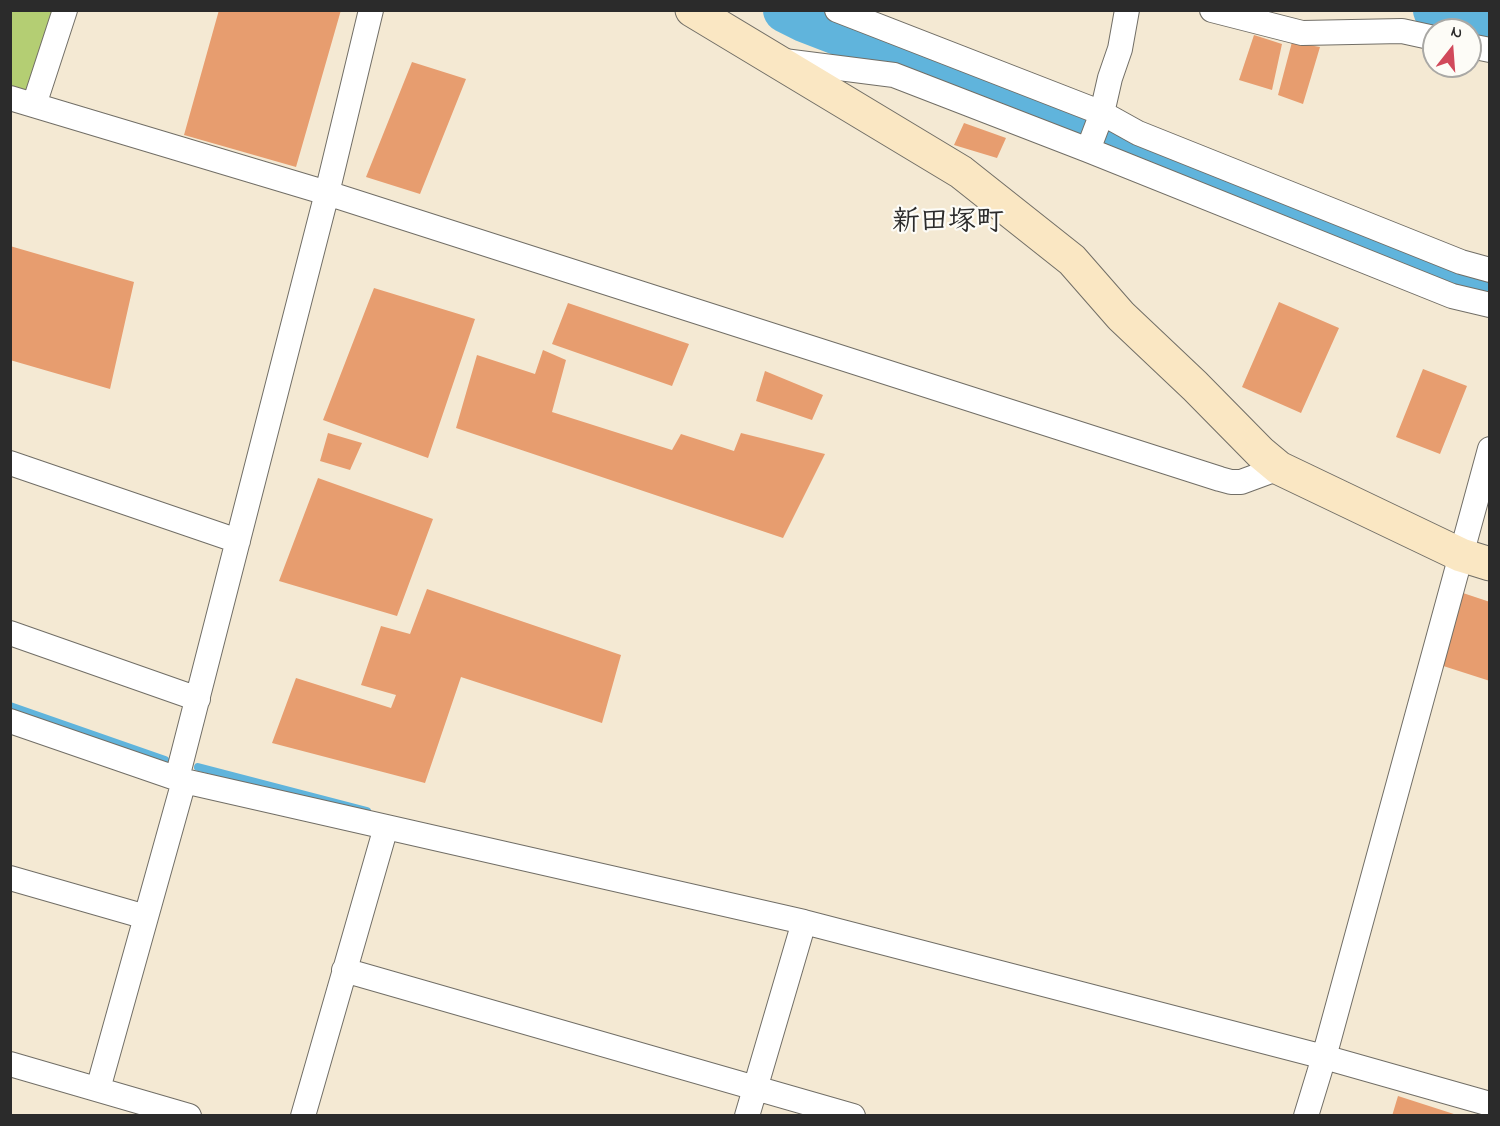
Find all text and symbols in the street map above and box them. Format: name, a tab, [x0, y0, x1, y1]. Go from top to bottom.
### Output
north arrow	[1422, 18, 1482, 78]
text: N	[1448, 20, 1465, 46]
district label: 新田塚町	[892, 207, 1004, 241]

